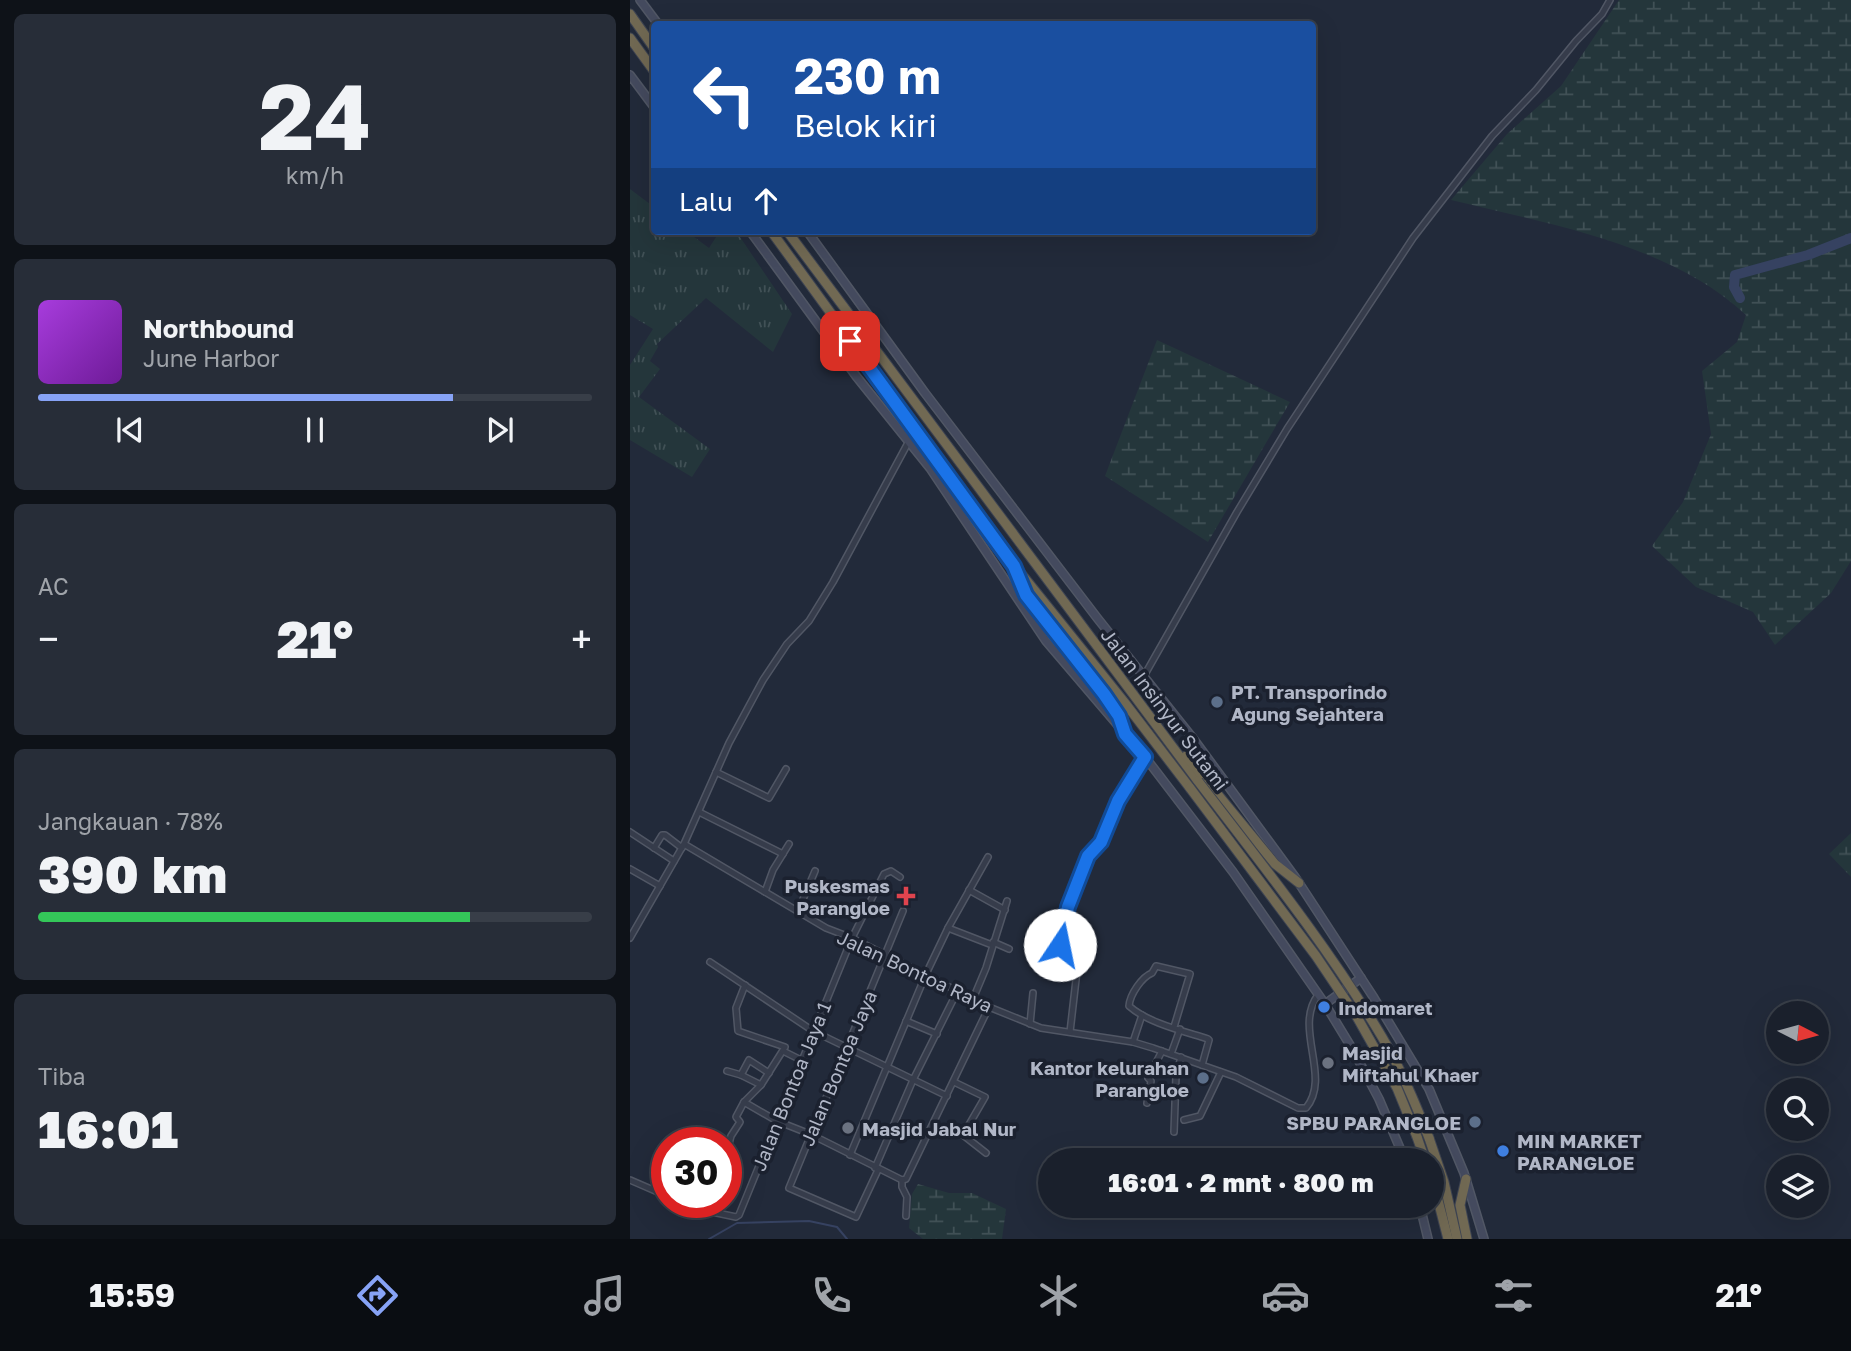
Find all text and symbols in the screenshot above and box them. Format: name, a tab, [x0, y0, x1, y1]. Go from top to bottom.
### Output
text: 230 m	[794, 46, 941, 105]
icon: left	[679, 49, 770, 140]
text: 24	[259, 61, 371, 170]
text: Belok kiri	[794, 106, 937, 144]
text: km/h	[286, 161, 344, 189]
icon: ahead	[747, 182, 785, 220]
text: Lalu	[679, 186, 733, 217]
pin	[820, 311, 880, 371]
text: Northbound	[143, 313, 294, 344]
icon: arrive	[831, 322, 869, 360]
text: June Harbor	[143, 344, 279, 372]
icon: previous	[111, 411, 149, 449]
icon: pause	[296, 411, 334, 449]
icon: next	[481, 411, 519, 449]
text: AC	[38, 572, 69, 600]
text: 21°	[277, 607, 353, 669]
text: −	[38, 616, 59, 661]
text: +	[571, 616, 592, 661]
street label: Jalan Insinyur Sutami	[1097, 623, 1233, 795]
place label: PT. Transporindo Agung Sejahtera	[1231, 680, 1387, 725]
marker: PT. Transporindo Agung Sejahtera	[1209, 694, 1225, 710]
text: Jangkauan · 78%	[38, 807, 223, 835]
text: 390 km	[38, 842, 227, 904]
place label: Puskesmas Parangloe	[785, 874, 890, 919]
marker: Puskesmas Parangloe	[896, 886, 916, 906]
position arrow	[1023, 908, 1097, 982]
street label: Jalan Bontoa Raya	[834, 925, 996, 1017]
street label: Jalan Bontoa Jaya	[795, 987, 881, 1149]
place label: Indomaret	[1338, 996, 1433, 1019]
street label: Jalan Bontoa Jaya 1	[747, 998, 835, 1174]
marker: Indomaret	[1316, 999, 1332, 1015]
north arrow	[1766, 1001, 1829, 1064]
map controls	[1766, 1001, 1829, 1218]
place label: Masjid Miftahul Khaer	[1342, 1041, 1479, 1086]
marker: Masjid Miftahul Khaer	[1320, 1055, 1336, 1071]
place label: Kantor kelurahan Parangloe	[1030, 1056, 1189, 1101]
text: Tiba	[38, 1062, 86, 1090]
marker: Kantor kelurahan Parangloe	[1195, 1070, 1211, 1086]
button: search	[1766, 1078, 1829, 1141]
text: 16:01	[38, 1097, 178, 1159]
place label: SPBU PARANGLOE	[1286, 1111, 1461, 1134]
marker: SPBU PARANGLOE	[1467, 1114, 1483, 1130]
place label: Masjid Jabal Nur	[862, 1117, 1017, 1140]
marker: Masjid Jabal Nur	[840, 1120, 856, 1136]
speed limit sign: 30	[651, 1127, 742, 1218]
place label: MIN MARKET PARANGLOE	[1517, 1129, 1642, 1174]
marker: MIN MARKET PARANGLOE	[1495, 1143, 1511, 1159]
button: layers	[1766, 1155, 1829, 1218]
text: 16:01 · 2 mnt · 800 m	[1108, 1167, 1374, 1198]
icon: directions	[353, 1271, 402, 1320]
icon: music	[580, 1271, 629, 1320]
icon: phone	[807, 1271, 856, 1320]
icon: climate	[1034, 1271, 1083, 1320]
icon: car	[1261, 1271, 1310, 1320]
icon: filters	[1489, 1271, 1538, 1320]
text: 15:59	[89, 1276, 175, 1314]
text: 21°	[1716, 1276, 1762, 1314]

